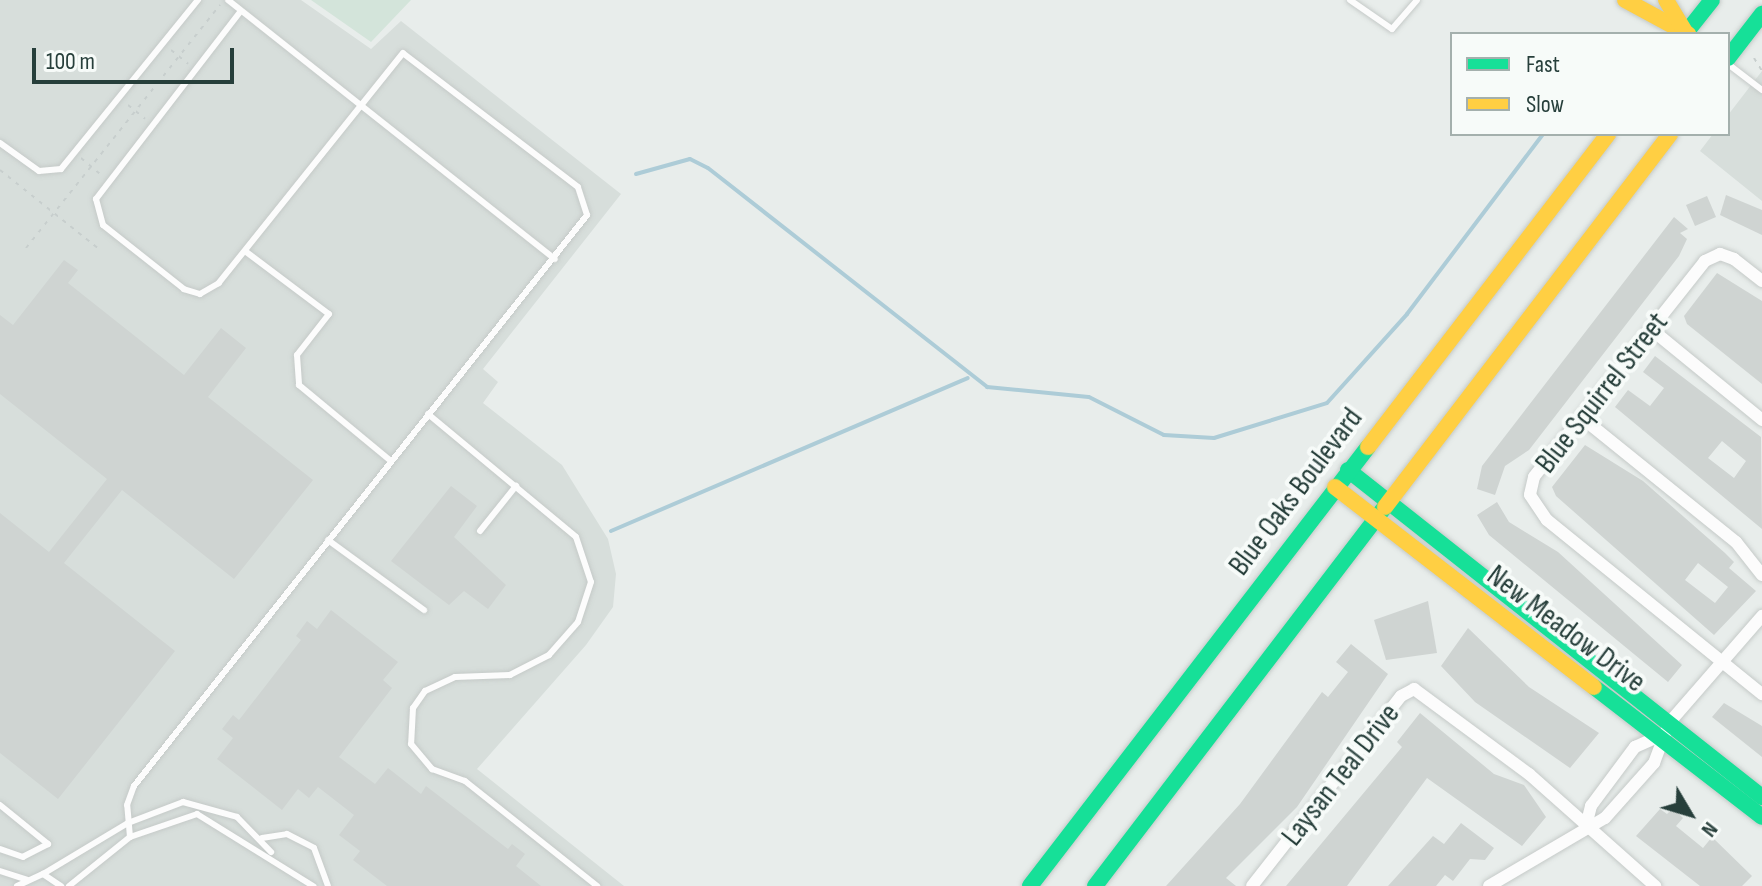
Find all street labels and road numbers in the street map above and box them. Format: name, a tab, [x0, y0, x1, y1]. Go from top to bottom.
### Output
street label: Blue Squirrel Street	[1528, 305, 1676, 481]
street label: Blue Oaks Boulevard	[1221, 401, 1371, 583]
street label: New Meadow Drive	[1480, 558, 1652, 700]
street label: Laysan Teal Drive	[1274, 697, 1408, 853]

